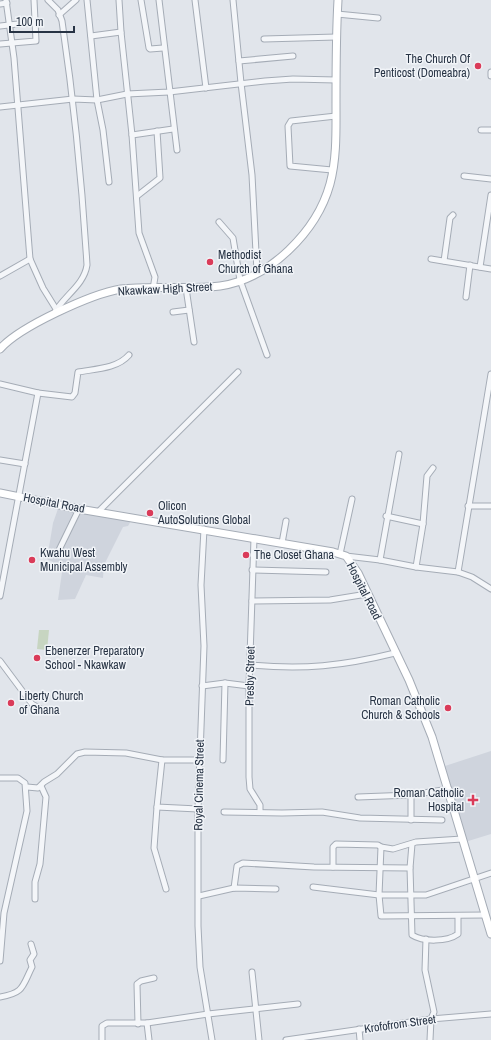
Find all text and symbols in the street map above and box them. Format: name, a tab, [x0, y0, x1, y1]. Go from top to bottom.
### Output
scale bar	[10, 8, 74, 34]
text: 100 m	[16, 14, 43, 30]
place label: The Church Of Penticost (Domeabra)	[374, 51, 470, 81]
marker: The Church Of Penticost (Domeabra)	[473, 61, 483, 71]
place label: Methodist Church of Ghana	[218, 247, 293, 277]
marker: Methodist Church of Ghana	[205, 257, 215, 267]
street label: Nkawkaw High Street	[117, 279, 213, 299]
street label: Hospital Road	[22, 489, 86, 517]
place label: Olicon AutoSolutions Global	[157, 498, 250, 528]
marker: Olicon AutoSolutions Global	[145, 508, 155, 518]
place label: Kwahu West Municipal Assembly	[40, 545, 128, 575]
place label: The Closet Ghana	[254, 547, 334, 563]
marker: The Closet Ghana	[241, 550, 251, 560]
marker: Kwahu West Municipal Assembly	[27, 555, 37, 565]
street label: Hospital Road	[343, 560, 385, 622]
place label: Ebenerzer Preparatory School - Nkawkaw	[45, 643, 145, 673]
street label: Presby Street	[241, 646, 259, 706]
marker: Ebenerzer Preparatory School - Nkawkaw	[32, 653, 42, 663]
place label: Liberty Church of Ghana	[19, 688, 84, 718]
place label: Roman Catholic Church & Schools	[361, 693, 440, 723]
marker: Liberty Church of Ghana	[6, 698, 16, 708]
marker: Roman Catholic Church & Schools	[443, 703, 453, 713]
street label: Royal Cinema Street	[190, 739, 208, 831]
place label: Roman Catholic Hospital	[393, 785, 464, 815]
marker: Roman Catholic Hospital	[467, 794, 479, 806]
street label: Krofofrom Street	[363, 1011, 437, 1037]

